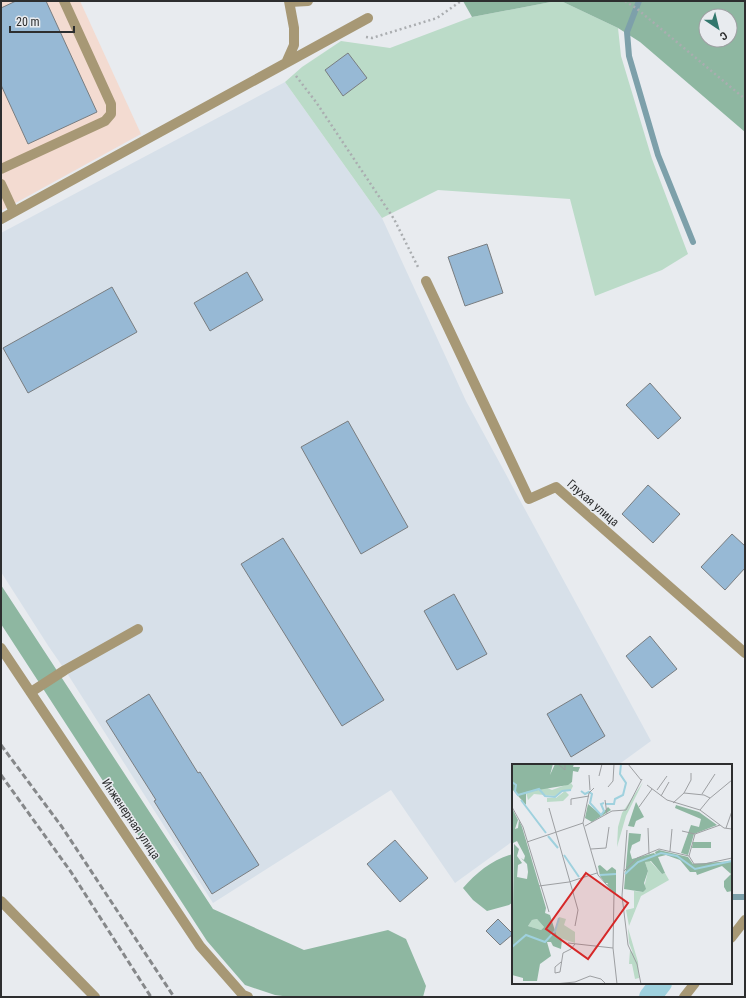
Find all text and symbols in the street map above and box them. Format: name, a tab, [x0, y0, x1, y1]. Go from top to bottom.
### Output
scale bar	[10, 8, 74, 34]
north arrow	[698, 8, 738, 48]
text: 20 m	[16, 15, 40, 29]
text: С	[717, 29, 730, 43]
street label: Глухая улица	[564, 477, 622, 529]
inset map	[512, 764, 732, 984]
street label: Инженерная улица	[99, 776, 163, 862]

